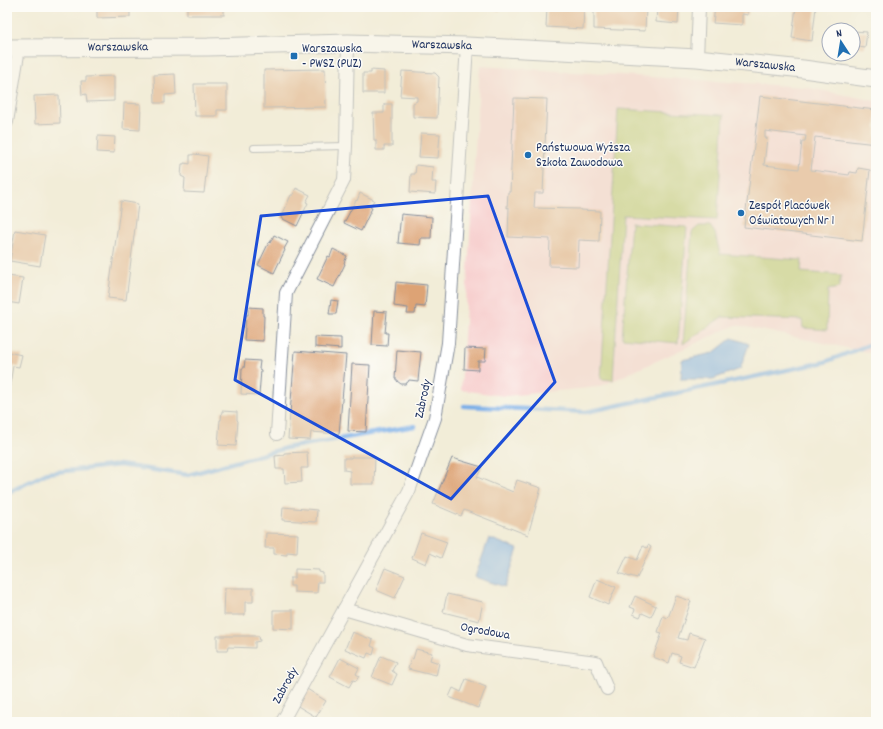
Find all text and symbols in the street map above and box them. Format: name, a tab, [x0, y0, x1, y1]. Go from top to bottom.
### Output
north arrow	[821, 22, 861, 62]
text: N	[835, 26, 844, 43]
street label: Warszawska	[412, 35, 473, 56]
street label: Warszawska	[88, 38, 149, 57]
place label: Warszawska - PWSZ (PUZ)	[302, 40, 363, 74]
marker: Warszawska - PWSZ (PUZ)	[289, 51, 299, 61]
street label: Warszawska	[734, 53, 797, 78]
place label: Państwowa Wyższa Szkoła Zawodowa	[536, 139, 631, 173]
marker: Państwowa Wyższa Szkoła Zawodowa	[523, 150, 533, 160]
place label: Zespół Placówek Oświatowych Nr 1	[749, 197, 834, 231]
marker: Zespół Placówek Oświatowych Nr 1	[736, 208, 746, 218]
street label: Zabrody	[411, 377, 438, 420]
street label: Ogrodowa	[459, 618, 512, 646]
street label: Zabrody	[268, 664, 304, 708]

